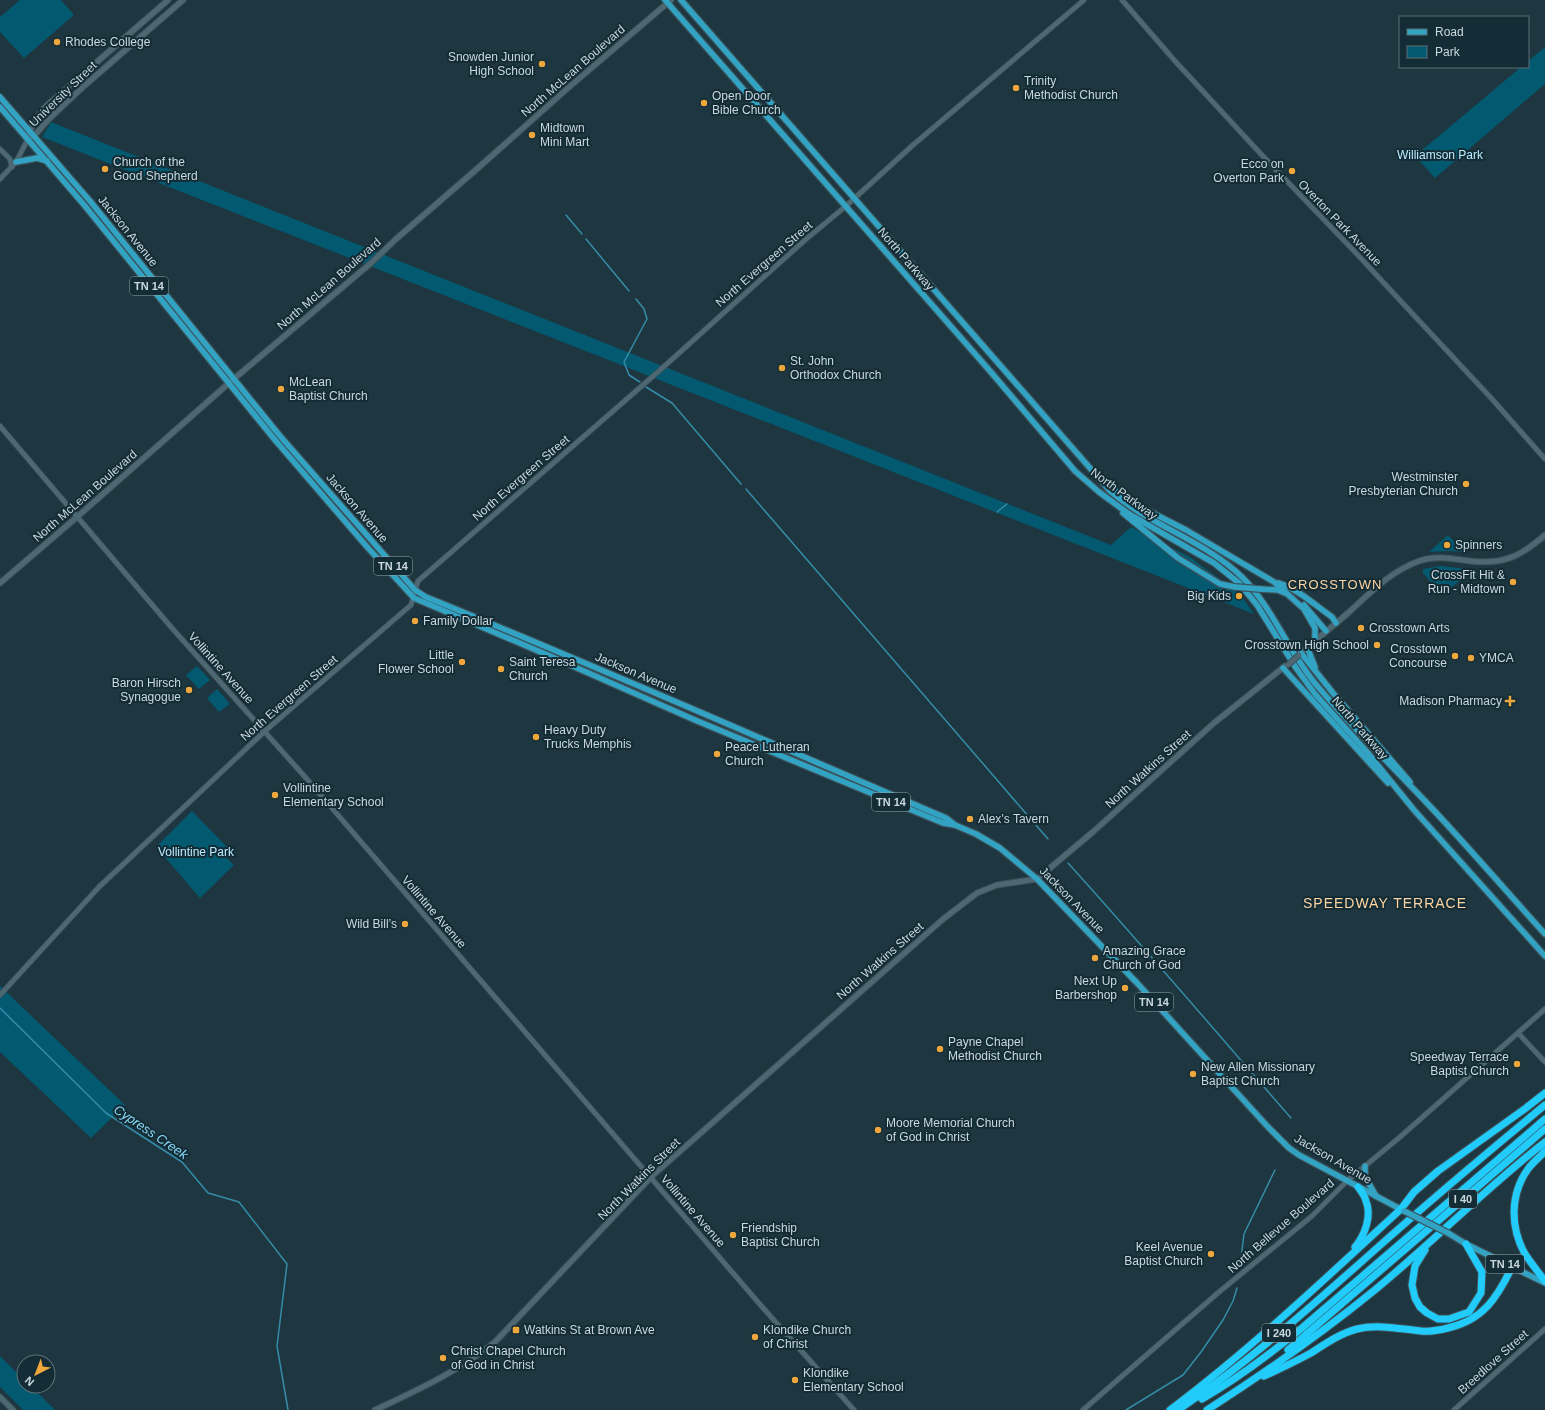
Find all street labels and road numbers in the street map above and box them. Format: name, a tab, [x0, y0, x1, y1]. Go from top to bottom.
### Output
street label: North McLean Boulevard	[518, 22, 628, 120]
street label: University Street	[26, 58, 100, 130]
street label: Overton Park Avenue	[1295, 177, 1385, 269]
street label: Jackson Avenue	[95, 193, 161, 270]
street label: North Evergreen Street	[713, 218, 816, 310]
street label: North Parkway	[875, 225, 937, 293]
street label: North McLean Boulevard	[274, 235, 384, 333]
road number: TN 14	[130, 277, 168, 295]
street label: North Evergreen Street	[470, 432, 573, 524]
street label: North McLean Boulevard	[30, 447, 140, 545]
street label: North Parkway	[1088, 465, 1160, 523]
street label: Jackson Avenue	[323, 471, 391, 546]
road number: TN 14	[374, 557, 412, 575]
street label: Vollintine Avenue	[185, 629, 257, 707]
street label: Jackson Avenue	[593, 650, 679, 697]
street label: North Evergreen Street	[238, 652, 341, 744]
street label: North Parkway	[1329, 694, 1391, 762]
street label: North Watkins Street	[1102, 726, 1194, 811]
road number: TN 14	[872, 793, 910, 811]
street label: Jackson Avenue	[1037, 864, 1108, 936]
street label: Vollintine Avenue	[399, 873, 469, 951]
street label: North Watkins Street	[834, 919, 927, 1002]
road number: TN 14	[1135, 993, 1173, 1011]
street label: Jackson Avenue	[1292, 1131, 1375, 1187]
street label: North Watkins Street	[595, 1135, 683, 1223]
street label: Vollintine Avenue	[658, 1172, 728, 1250]
street label: North Bellevue Boulevard	[1225, 1176, 1337, 1276]
road number: I 40	[1449, 1190, 1477, 1208]
road number: TN 14	[1486, 1255, 1524, 1273]
road number: I 240	[1262, 1324, 1296, 1342]
street label: Breedlove Street	[1455, 1326, 1531, 1397]

